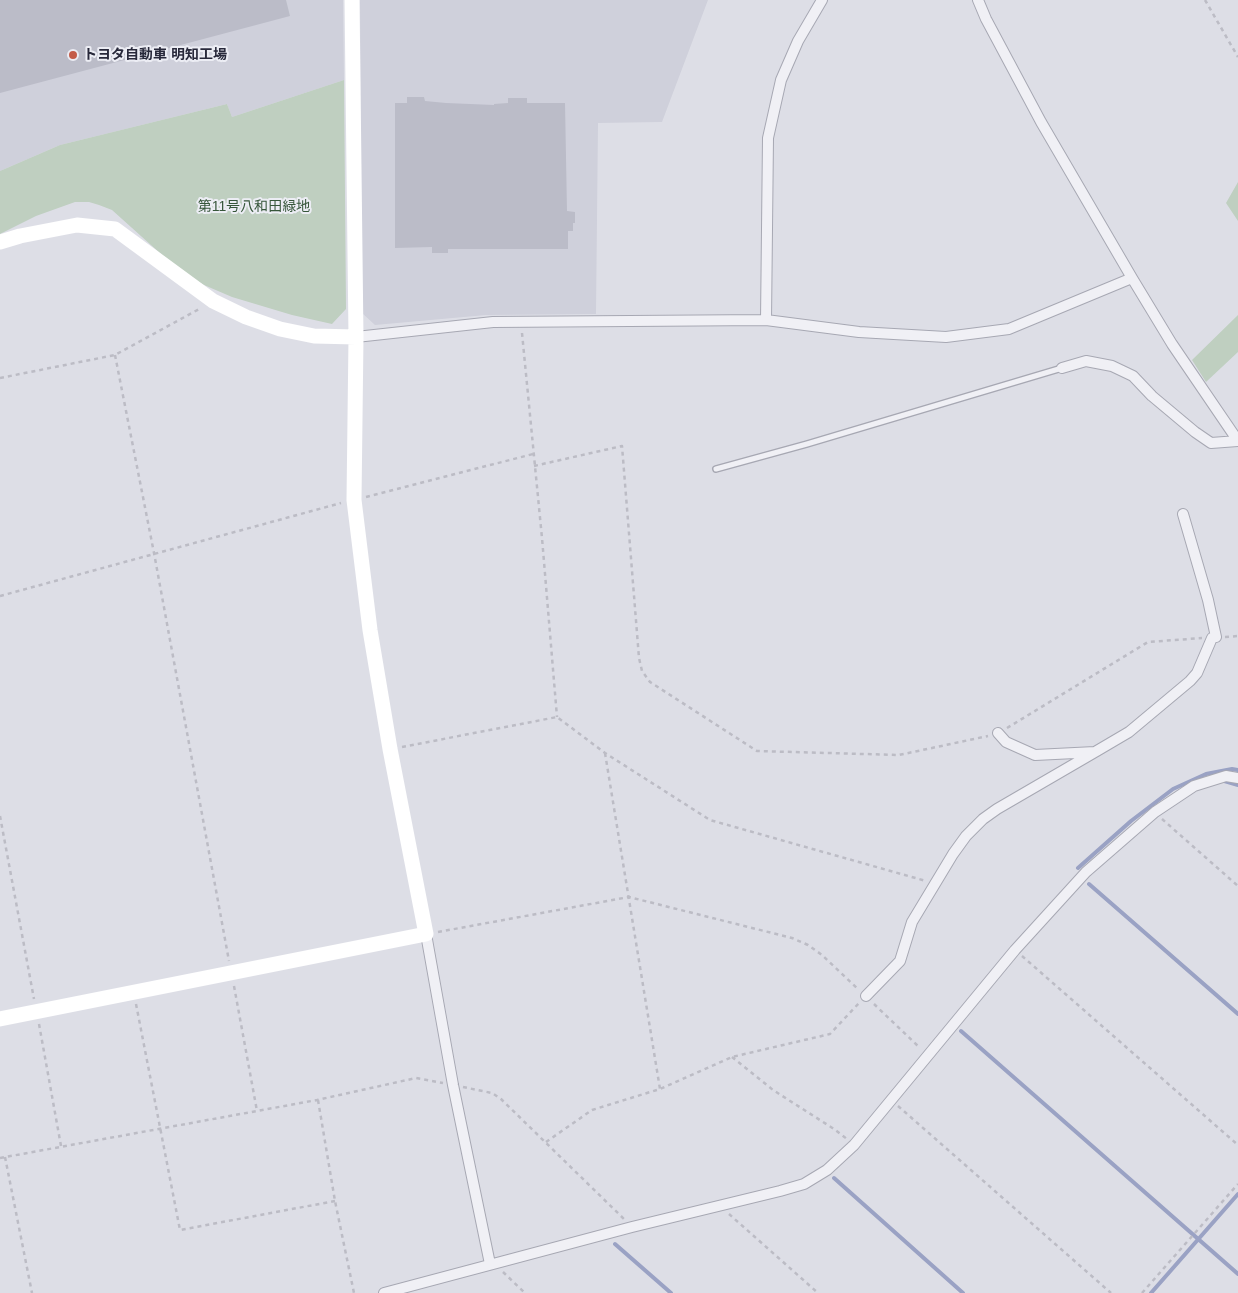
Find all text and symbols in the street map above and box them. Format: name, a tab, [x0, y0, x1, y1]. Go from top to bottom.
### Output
place label: トヨタ自動車 明知工場	[83, 47, 227, 63]
marker: トヨタ自動車 明知工場	[67, 49, 79, 61]
park label: 第11号八和田緑地	[198, 199, 310, 215]

